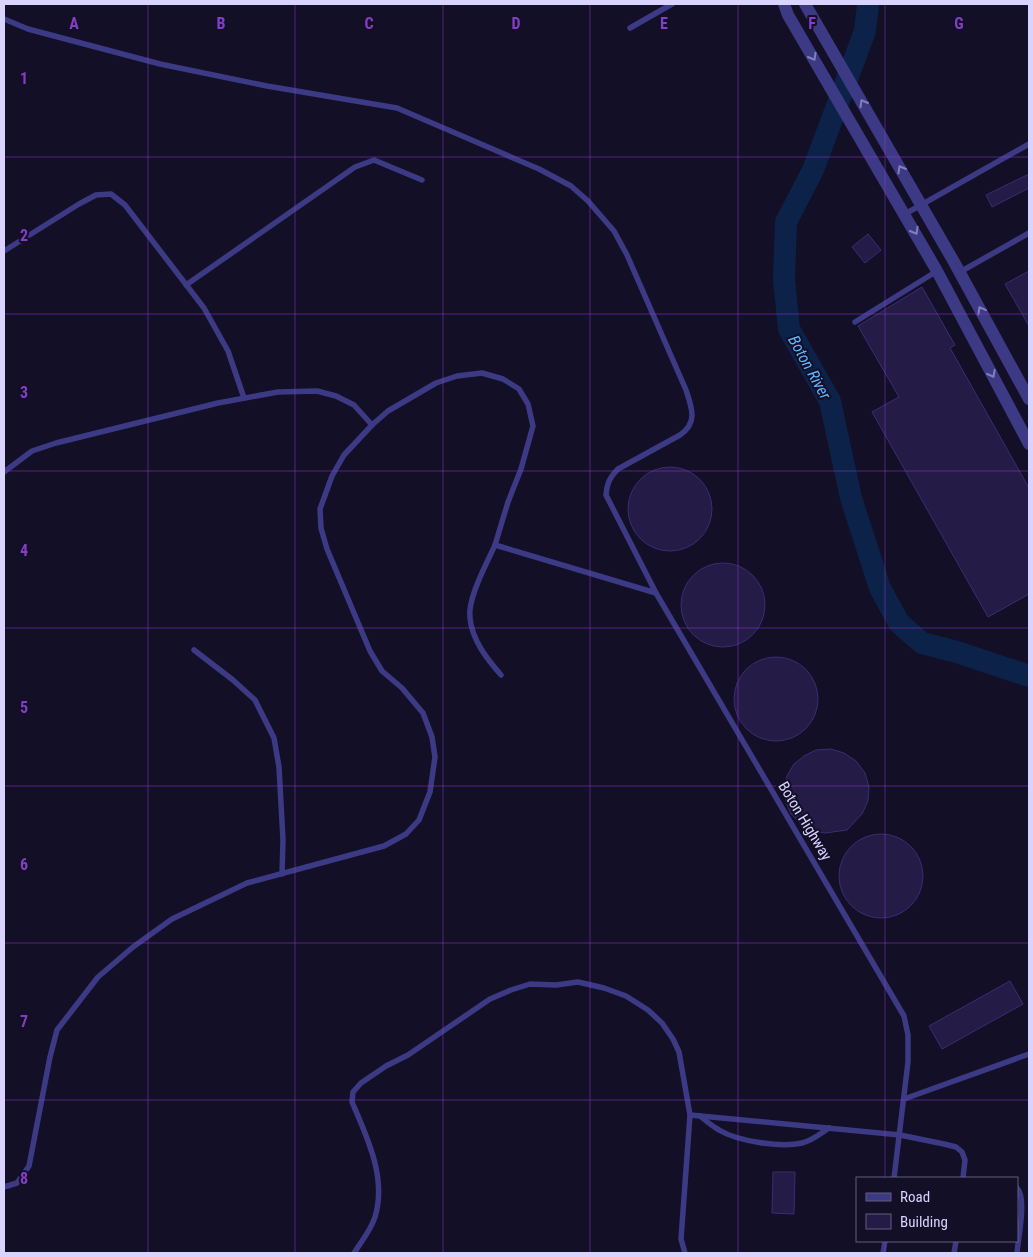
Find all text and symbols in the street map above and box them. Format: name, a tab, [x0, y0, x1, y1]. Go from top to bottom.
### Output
text: A	[69, 14, 79, 33]
text: B	[217, 14, 226, 33]
text: C	[364, 14, 374, 33]
text: D	[511, 14, 521, 33]
text: E	[660, 14, 668, 33]
text: F	[808, 14, 816, 33]
text: G	[954, 14, 964, 33]
one-way arrow	[806, 52, 816, 61]
text: 1	[20, 69, 28, 88]
one-way arrow	[859, 99, 869, 108]
one-way arrow	[897, 165, 907, 174]
one-way arrow	[908, 225, 918, 234]
text: 2	[20, 226, 28, 245]
one-way arrow	[977, 307, 987, 316]
water label: Boton River	[784, 332, 835, 404]
one-way arrow	[986, 368, 996, 377]
text: 3	[20, 383, 28, 402]
text: 4	[20, 541, 28, 560]
text: 5	[20, 698, 28, 717]
street label: Boton Highway	[774, 778, 836, 864]
text: 6	[20, 855, 28, 874]
text: 7	[20, 1012, 28, 1031]
text: 8	[20, 1169, 28, 1188]
legend	[856, 1177, 1018, 1242]
text: Road	[900, 1188, 930, 1206]
text: Building	[900, 1213, 948, 1231]

